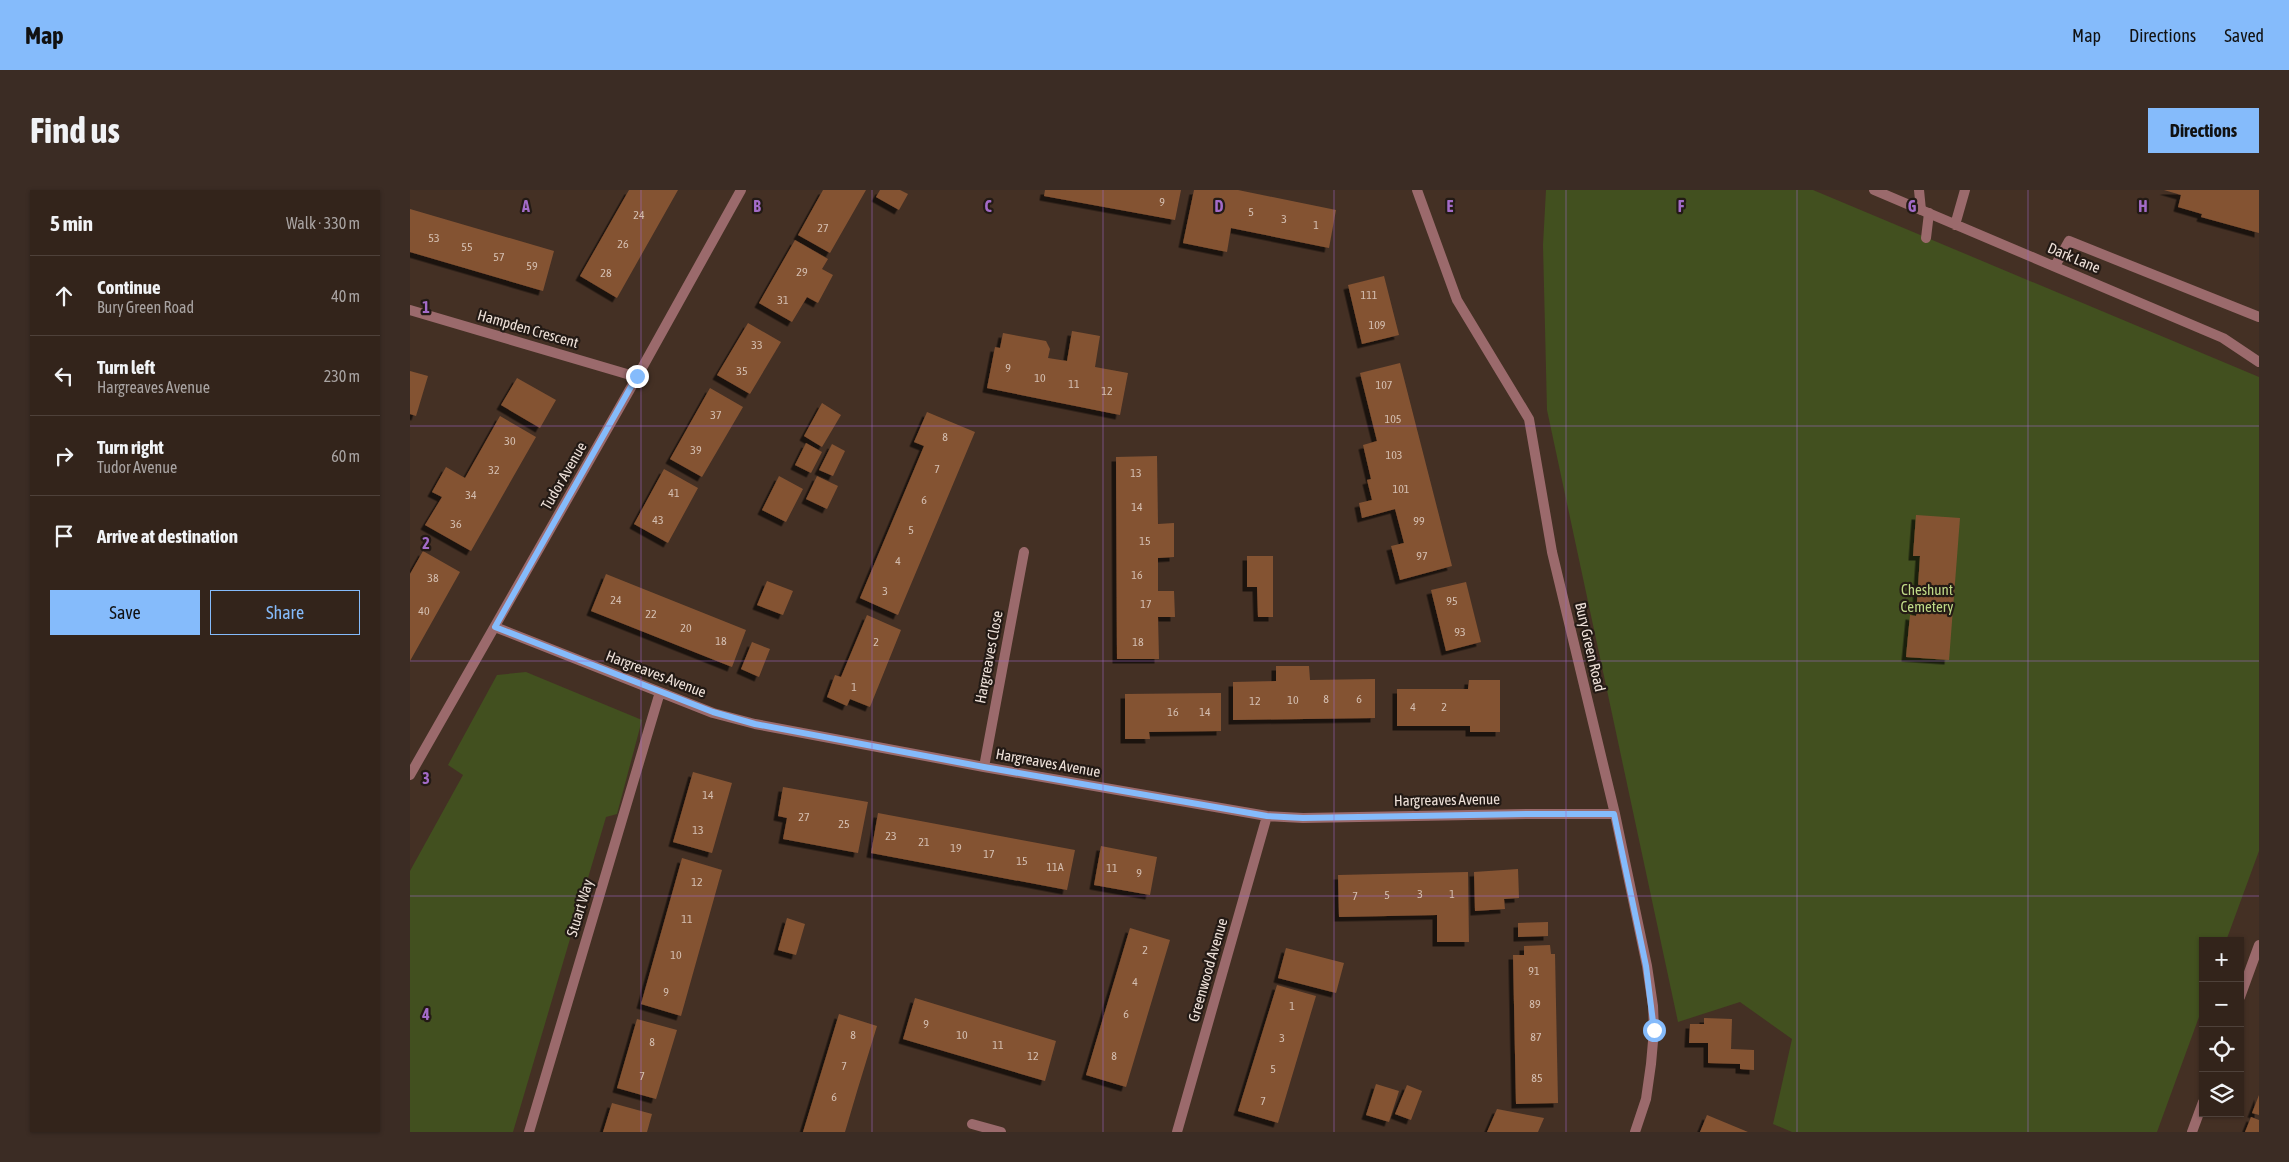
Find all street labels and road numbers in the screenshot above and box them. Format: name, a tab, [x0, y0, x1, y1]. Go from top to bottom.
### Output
street label: Dark Lane	[2045, 239, 2103, 276]
street label: Hampden Crescent	[476, 306, 581, 351]
street label: Tudor Avenue	[537, 439, 590, 513]
street label: Bury Green Road	[1572, 601, 1609, 693]
street label: Hargreaves Close	[971, 609, 1006, 705]
street label: Hargreaves Avenue	[604, 647, 709, 701]
street label: Hargreaves Avenue	[994, 745, 1102, 780]
street label: Hargreaves Avenue	[1394, 790, 1500, 809]
street label: Stuart Way	[563, 877, 596, 939]
street label: Greenwood Avenue	[1185, 916, 1230, 1024]

